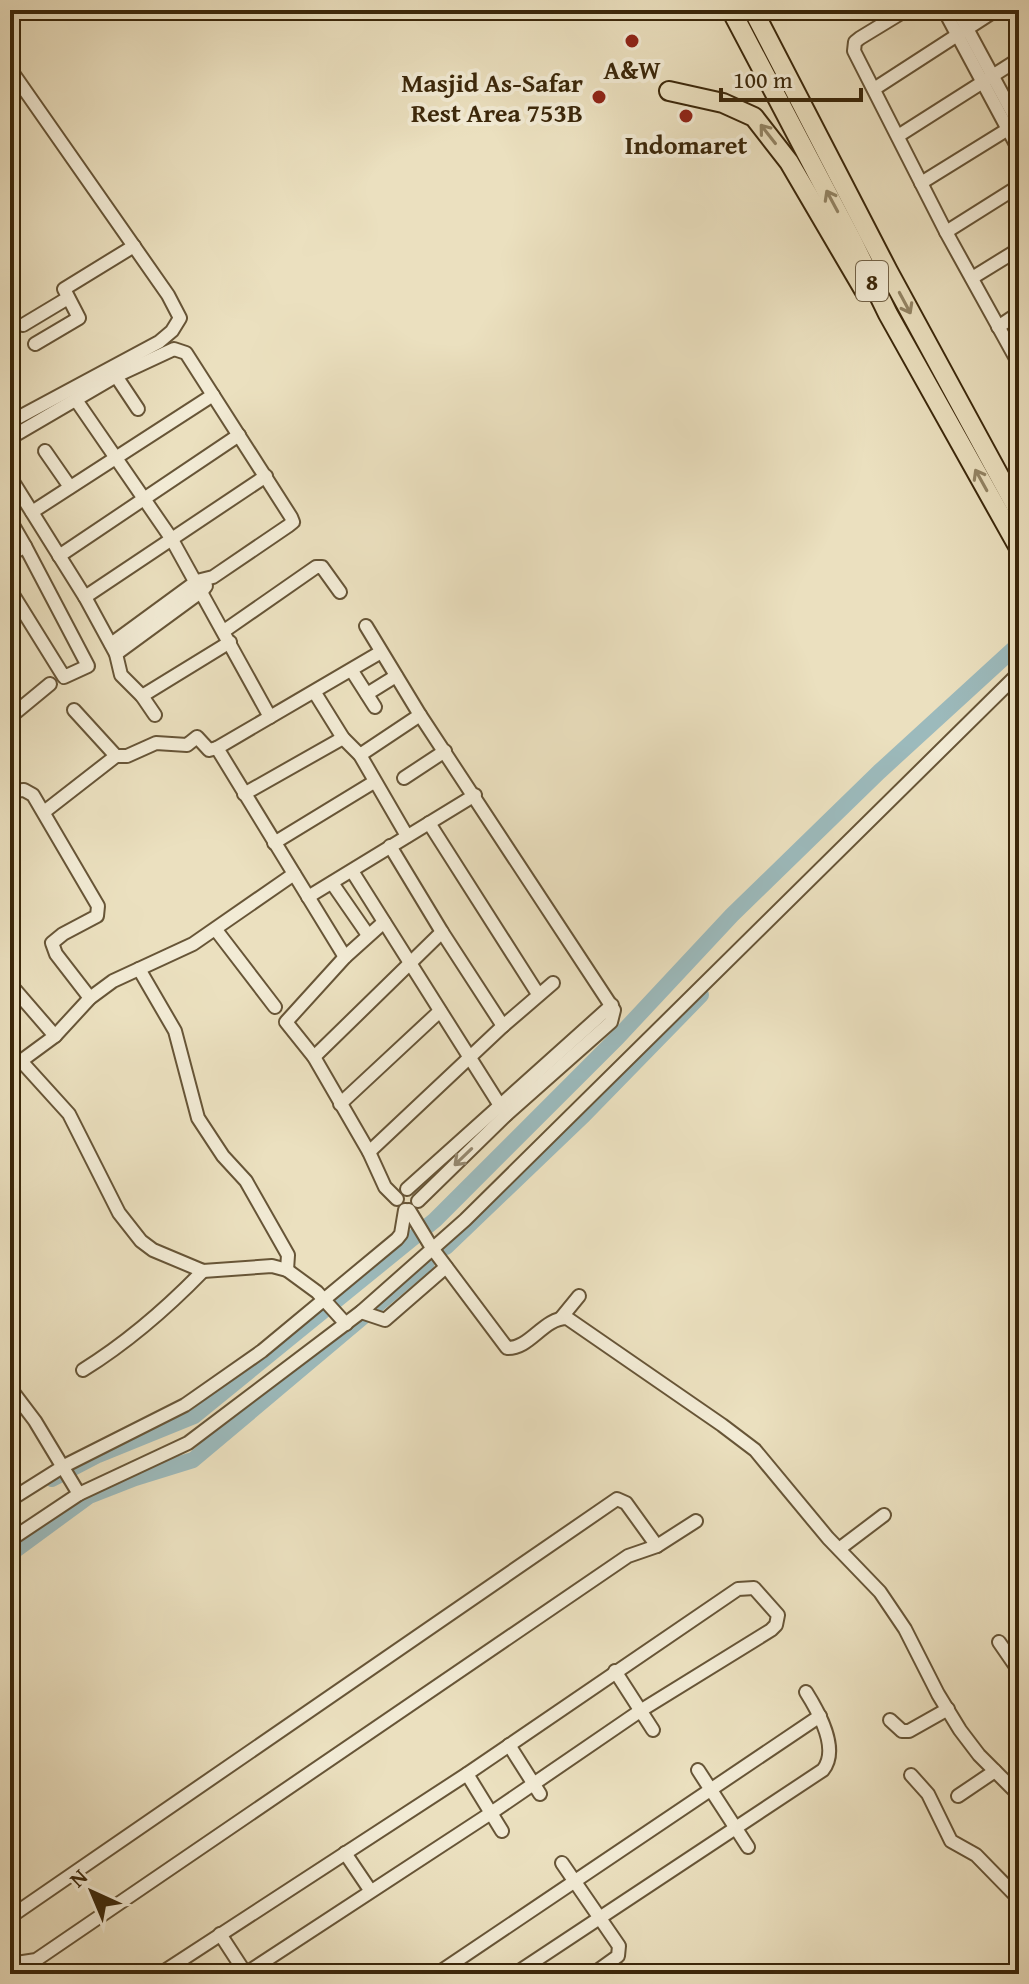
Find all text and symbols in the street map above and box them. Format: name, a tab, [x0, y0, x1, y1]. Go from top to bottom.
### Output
marker: A&W	[623, 32, 641, 50]
place label: A&W	[604, 50, 661, 89]
scale bar	[721, 52, 861, 102]
text: 100 m	[733, 62, 793, 97]
place label: Masjid As-Safar Rest Area 753B	[401, 63, 583, 132]
marker: Masjid As-Safar Rest Area 753B	[590, 88, 608, 106]
marker: Indomaret	[677, 107, 695, 125]
one-way arrow	[759, 124, 777, 145]
place label: Indomaret	[625, 125, 747, 164]
one-way arrow	[823, 190, 839, 214]
road number: 8	[856, 261, 888, 301]
one-way arrow	[898, 290, 913, 314]
one-way arrow	[973, 468, 989, 492]
one-way arrow	[453, 1147, 473, 1166]
north arrow	[52, 1852, 132, 1932]
text: N	[62, 1861, 95, 1894]

